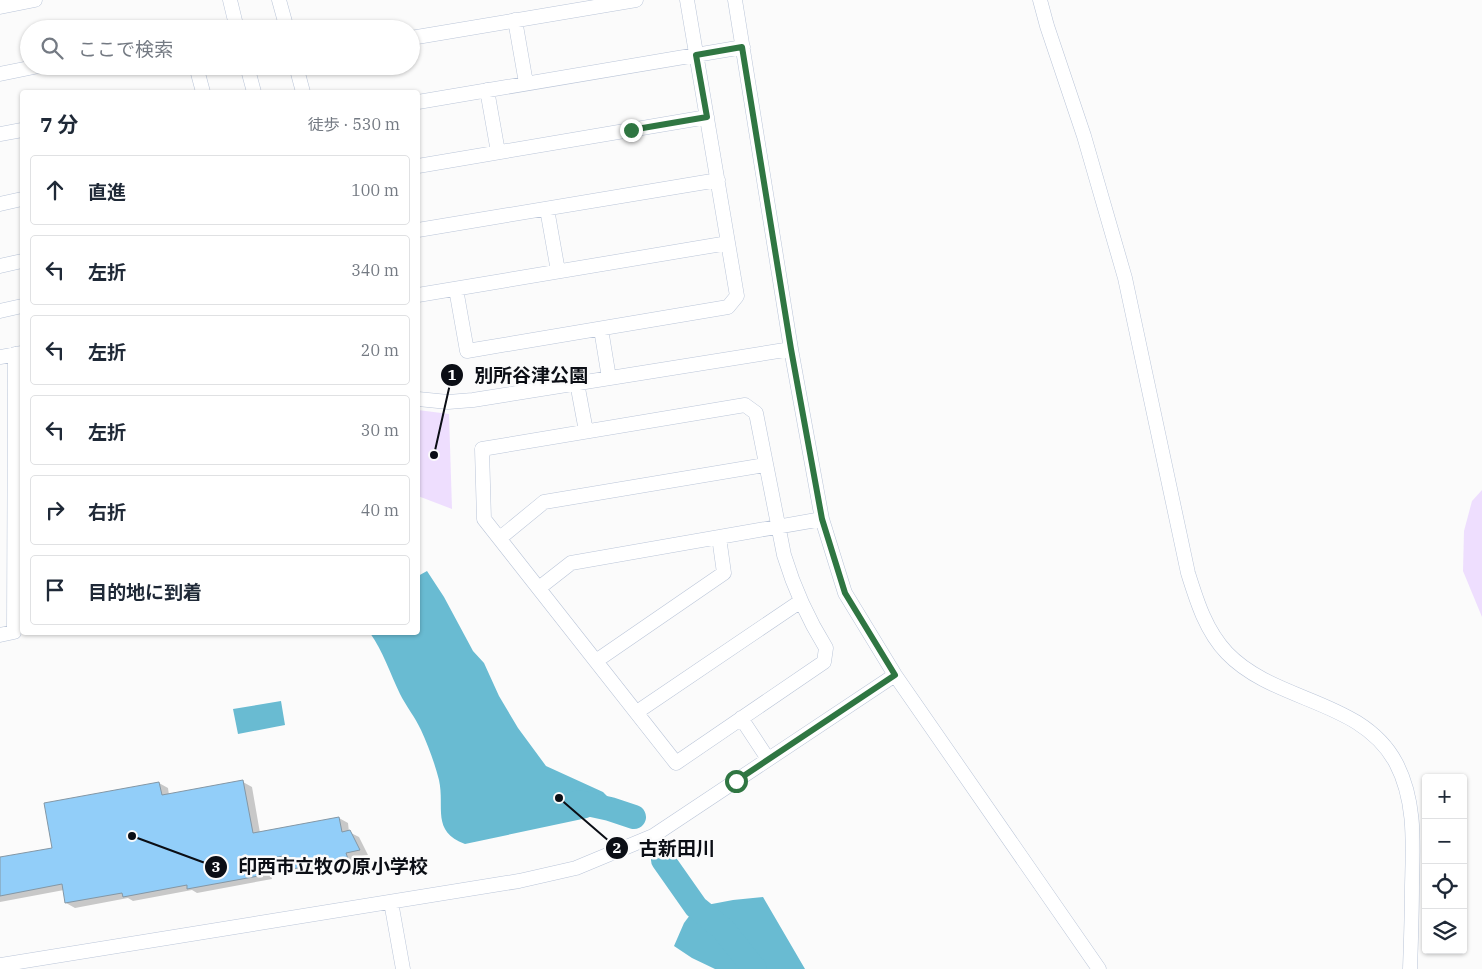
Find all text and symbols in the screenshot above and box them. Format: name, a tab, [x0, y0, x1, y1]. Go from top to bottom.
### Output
search box	[20, 20, 420, 75]
icon: search	[38, 34, 66, 62]
text: ここで検索	[78, 37, 173, 61]
text: 7 分	[40, 110, 78, 138]
text: 徒歩 · 530 m	[308, 114, 400, 134]
route end	[620, 119, 643, 142]
icon: ahead	[41, 176, 69, 204]
text: 直進	[88, 180, 126, 204]
text: 100 m	[351, 180, 399, 200]
icon: left	[41, 256, 69, 284]
text: 左折	[88, 260, 126, 284]
text: 340 m	[351, 260, 399, 280]
icon: left	[41, 336, 69, 364]
text: 左折	[88, 340, 126, 364]
text: 20 m	[361, 340, 399, 360]
callout: 別所谷津公園	[439, 358, 598, 392]
text: 別所谷津公園	[474, 363, 588, 387]
text: 1	[447, 365, 457, 384]
icon: left	[41, 416, 69, 444]
text: 左折	[88, 420, 126, 444]
text: 30 m	[361, 420, 399, 440]
icon: right	[41, 496, 69, 524]
text: 右折	[88, 500, 126, 524]
text: 40 m	[361, 500, 399, 520]
icon: arrive	[41, 576, 69, 604]
text: 目的地に到着	[88, 580, 202, 604]
route start	[725, 770, 748, 793]
map controls	[1422, 774, 1467, 954]
button: +	[1422, 774, 1467, 819]
button: −	[1422, 819, 1467, 864]
callout: 古新田川	[604, 831, 725, 865]
text: 古新田川	[639, 836, 715, 860]
text: 2	[612, 838, 622, 857]
callout: 印西市立牧の原小学校	[203, 850, 438, 884]
text: 印西市立牧の原小学校	[238, 854, 428, 878]
text: 3	[211, 857, 221, 876]
button: locate	[1422, 864, 1467, 909]
button: layers	[1422, 909, 1467, 954]

